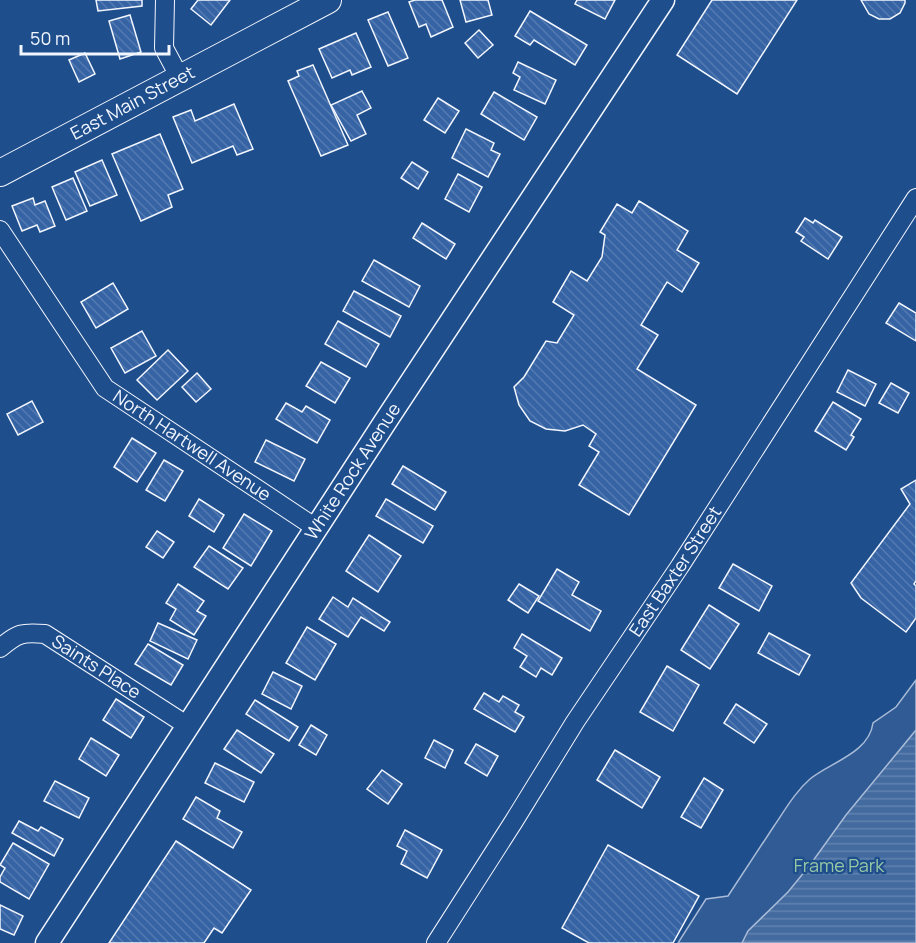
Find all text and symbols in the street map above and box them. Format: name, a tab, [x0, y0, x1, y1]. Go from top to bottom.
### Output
scale bar	[21, 18, 170, 56]
text: 50 m	[30, 26, 70, 50]
street label: East Main Street	[66, 60, 198, 145]
street label: North Hartwell Avenue	[109, 384, 276, 506]
street label: White Rock Avenue	[299, 398, 405, 544]
street label: East Baxter Street	[623, 501, 726, 641]
street label: Saints Place	[47, 628, 146, 704]
park label: Frame Park	[794, 853, 885, 877]

